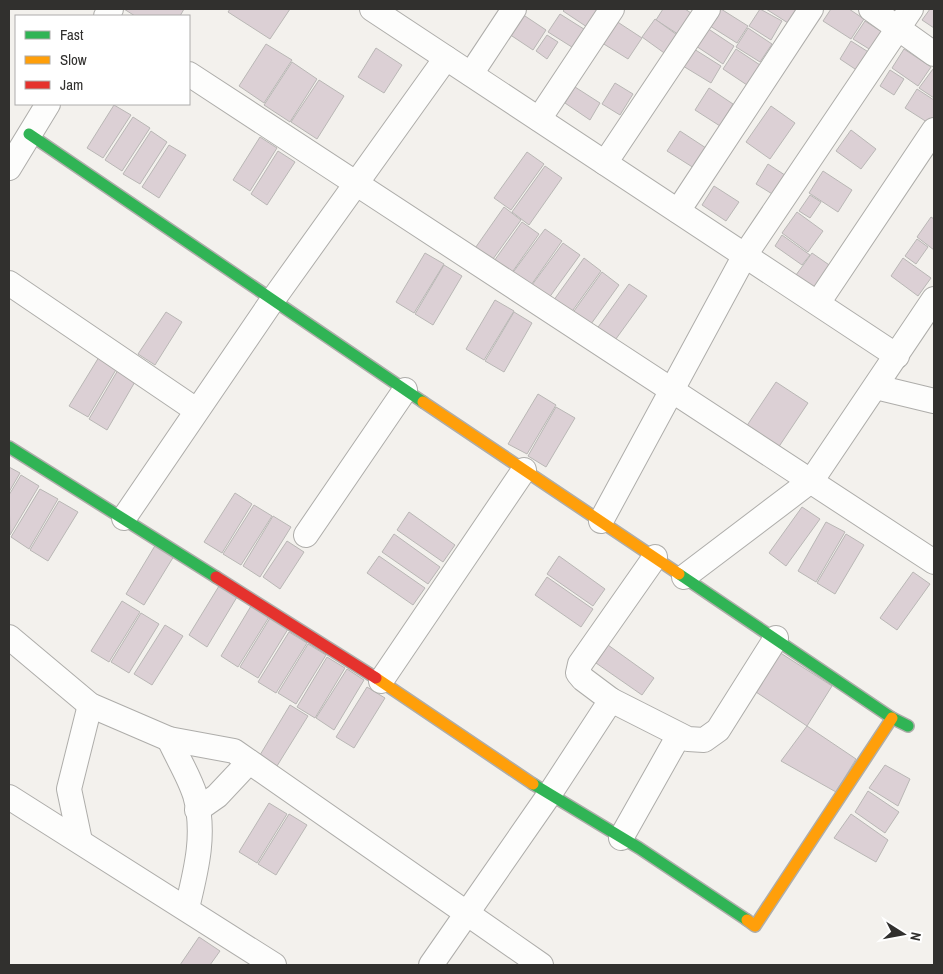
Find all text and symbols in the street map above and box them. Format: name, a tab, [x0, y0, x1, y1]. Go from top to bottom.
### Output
legend	[15, 15, 190, 105]
text: Fast	[60, 24, 84, 45]
text: Slow	[60, 49, 87, 70]
text: Jam	[60, 74, 83, 95]
north arrow	[878, 909, 928, 959]
text: N	[906, 931, 925, 942]

